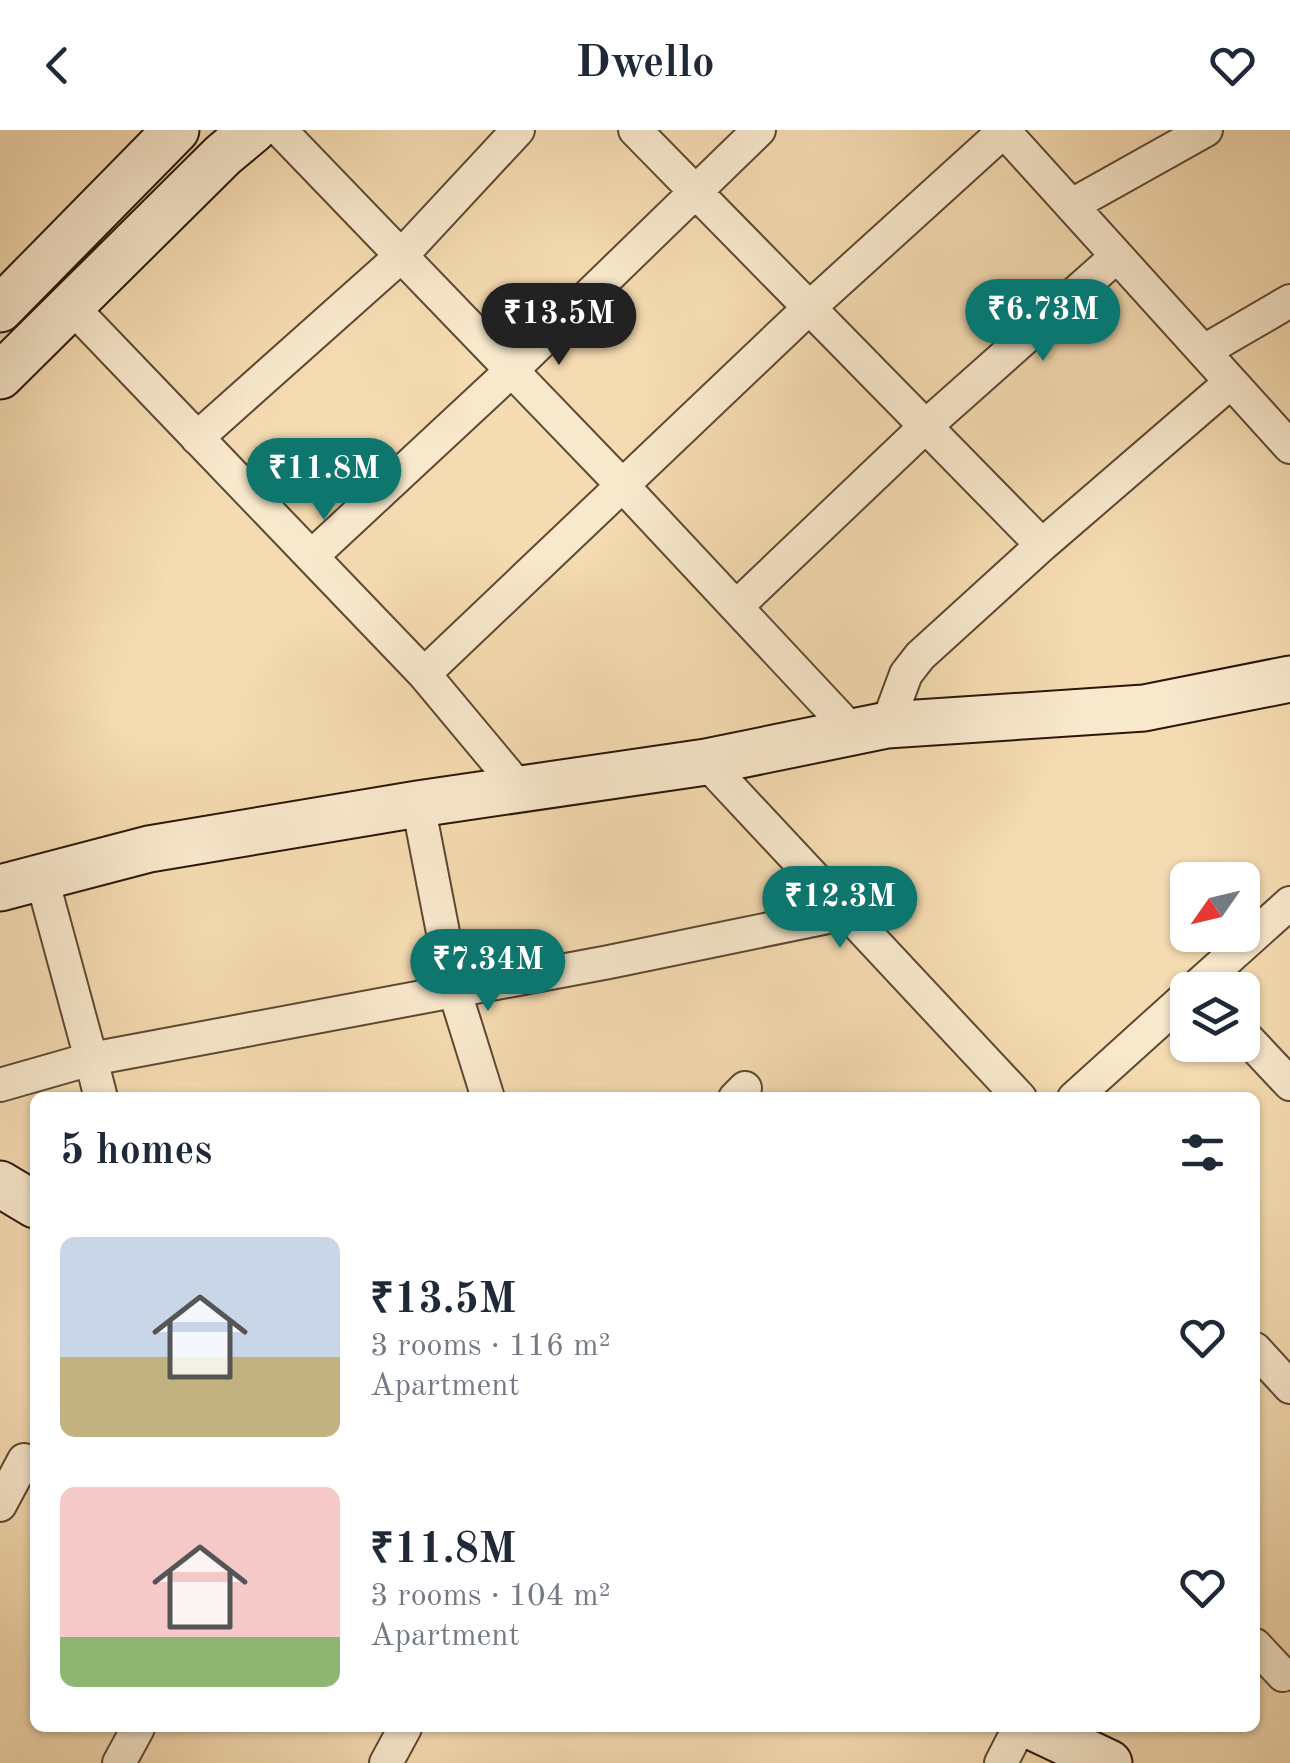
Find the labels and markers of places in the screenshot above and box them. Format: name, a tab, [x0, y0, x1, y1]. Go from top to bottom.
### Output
pin: ₹6.73M	[962, 279, 1124, 364]
pin: ₹13.5M	[478, 283, 640, 368]
pin: ₹11.8M	[243, 438, 405, 523]
pin: ₹12.3M	[759, 866, 921, 951]
pin: ₹7.34M	[407, 929, 569, 1014]

